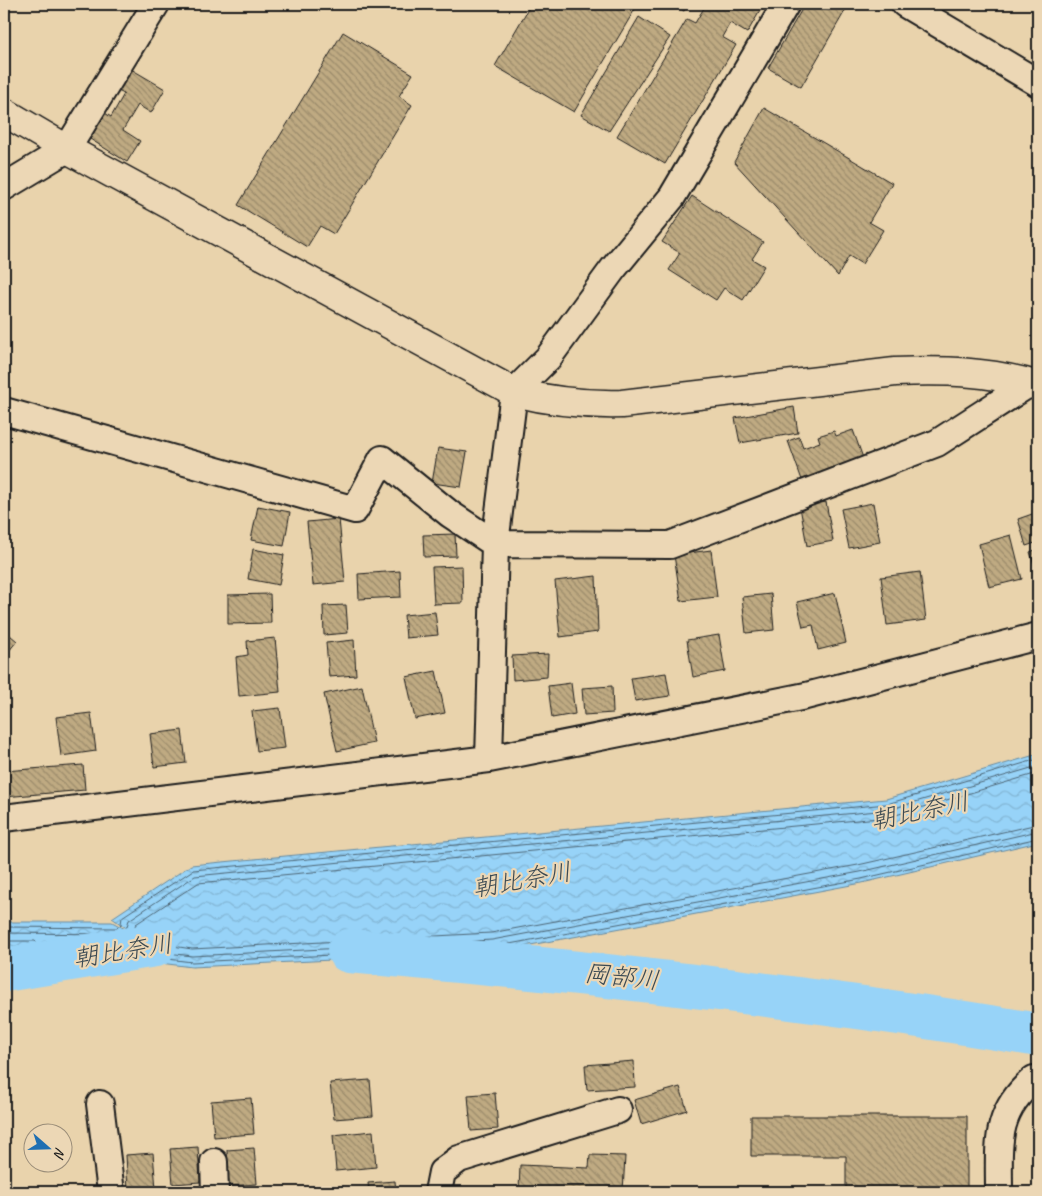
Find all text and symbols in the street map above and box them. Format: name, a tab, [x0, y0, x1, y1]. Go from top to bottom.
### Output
water label: 朝比奈川	[868, 785, 972, 837]
water label: 朝比奈川	[470, 856, 574, 904]
water label: 朝比奈川	[71, 927, 175, 975]
water label: 岡部川	[583, 957, 661, 997]
north arrow	[22, 1124, 72, 1174]
text: N	[49, 1145, 69, 1161]

